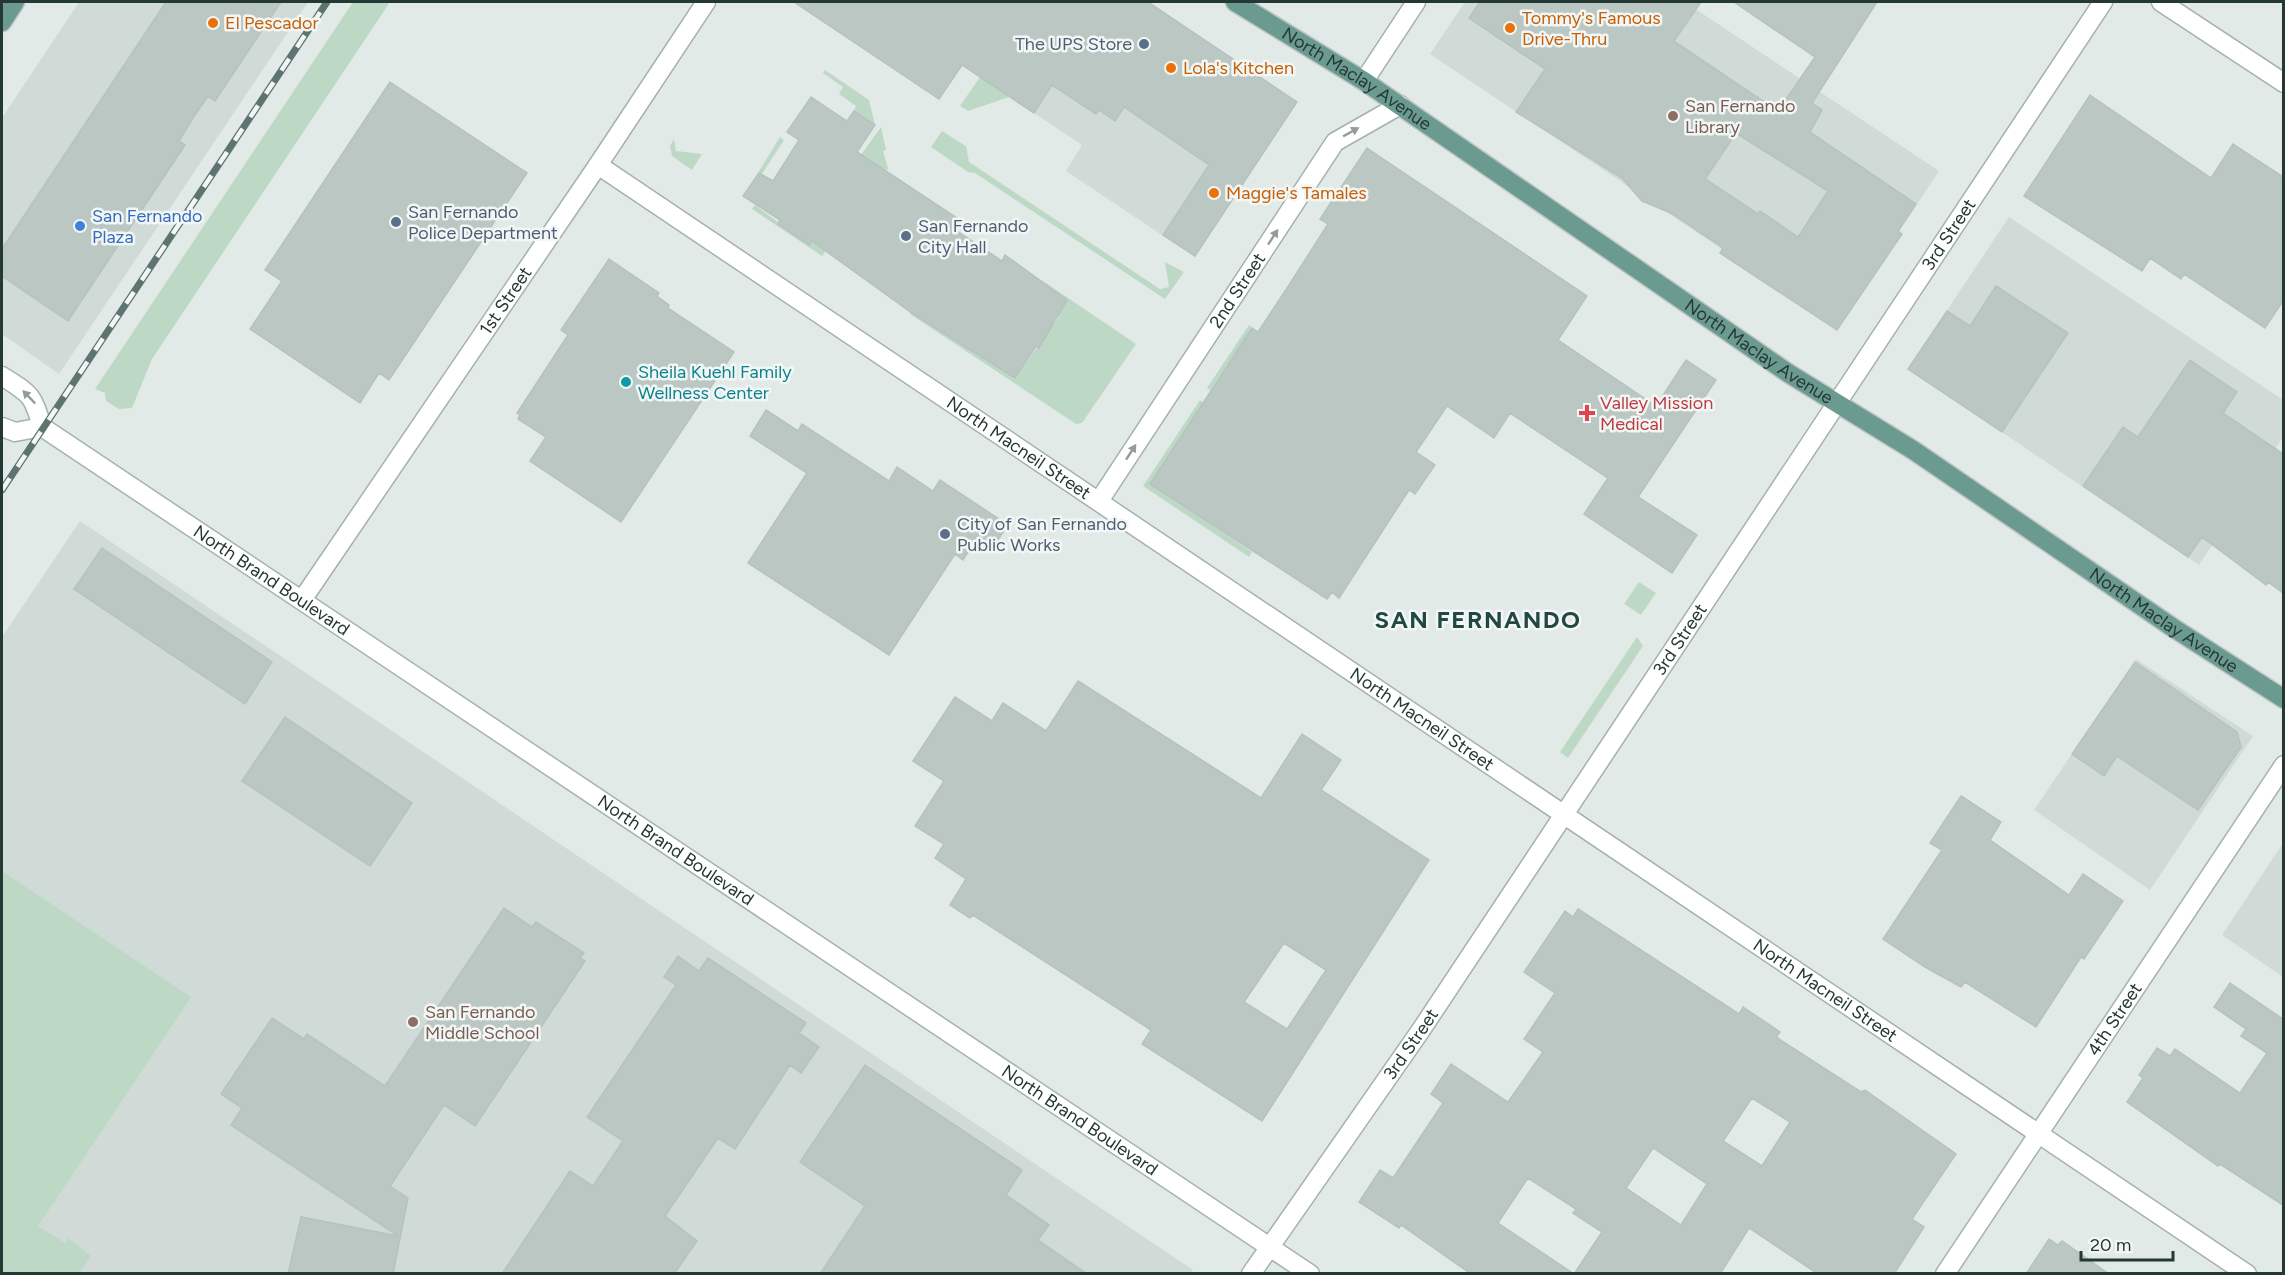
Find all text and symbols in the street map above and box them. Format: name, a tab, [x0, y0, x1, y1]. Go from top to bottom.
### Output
place label: Tommy's Famous Drive-Thru	[1522, 7, 1661, 50]
place label: El Pescador	[225, 12, 319, 34]
marker: El Pescador	[206, 16, 220, 30]
marker: Tommy's Famous Drive-Thru	[1503, 21, 1517, 35]
street label: North Maclay Avenue	[1278, 22, 1436, 135]
place label: The UPS Store	[1015, 33, 1132, 55]
marker: The UPS Store	[1137, 37, 1151, 51]
place label: Lola's Kitchen	[1183, 57, 1294, 79]
marker: Lola's Kitchen	[1164, 61, 1178, 75]
place label: San Fernando Library	[1685, 95, 1796, 138]
marker: San Fernando Library	[1666, 109, 1680, 123]
one-way arrow	[1343, 126, 1359, 137]
place label: Maggie's Tamales	[1226, 182, 1367, 204]
marker: Maggie's Tamales	[1207, 186, 1221, 200]
street label: 3rd Street	[1917, 194, 1980, 274]
place label: San Fernando Police Department	[408, 201, 558, 244]
place label: San Fernando Plaza	[92, 205, 203, 248]
marker: San Fernando Police Department	[389, 215, 403, 229]
place label: San Fernando City Hall	[918, 215, 1029, 258]
marker: San Fernando Plaza	[73, 219, 87, 233]
one-way arrow	[1267, 228, 1278, 245]
marker: San Fernando City Hall	[899, 229, 913, 243]
street label: 2nd Street	[1205, 248, 1270, 332]
street label: 1st Street	[475, 262, 537, 339]
street label: North Maclay Avenue	[1680, 294, 1837, 409]
place label: Sheila Kuehl Family Wellness Center	[638, 361, 792, 404]
marker: Sheila Kuehl Family Wellness Center	[619, 375, 633, 389]
one-way arrow	[22, 389, 36, 404]
street label: North Macneil Street	[942, 392, 1095, 504]
place label: Valley Mission Medical	[1600, 392, 1713, 435]
marker: Valley Mission Medical	[1578, 404, 1596, 422]
one-way arrow	[1125, 445, 1137, 461]
place label: City of San Fernando Public Works	[957, 513, 1127, 556]
street label: North Brand Boulevard	[189, 520, 354, 640]
marker: City of San Fernando Public Works	[938, 527, 952, 541]
street label: North Maclay Avenue	[2085, 563, 2242, 678]
street label: 3rd Street	[1648, 599, 1712, 679]
district label: SAN FERNANDO	[1375, 605, 1581, 634]
street label: North Macneil Street	[1346, 663, 1498, 776]
street label: North Brand Boulevard	[593, 790, 758, 910]
street label: North Macneil Street	[1749, 934, 1902, 1047]
street label: 4th Street	[2082, 979, 2147, 1060]
place label: San Fernando Middle School	[425, 1001, 539, 1044]
street label: 3rd Street	[1379, 1004, 1443, 1084]
marker: San Fernando Middle School	[406, 1015, 420, 1029]
street label: North Brand Boulevard	[997, 1060, 1162, 1180]
scale bar	[2081, 1224, 2172, 1262]
text: 20 m	[2090, 1234, 2131, 1256]

